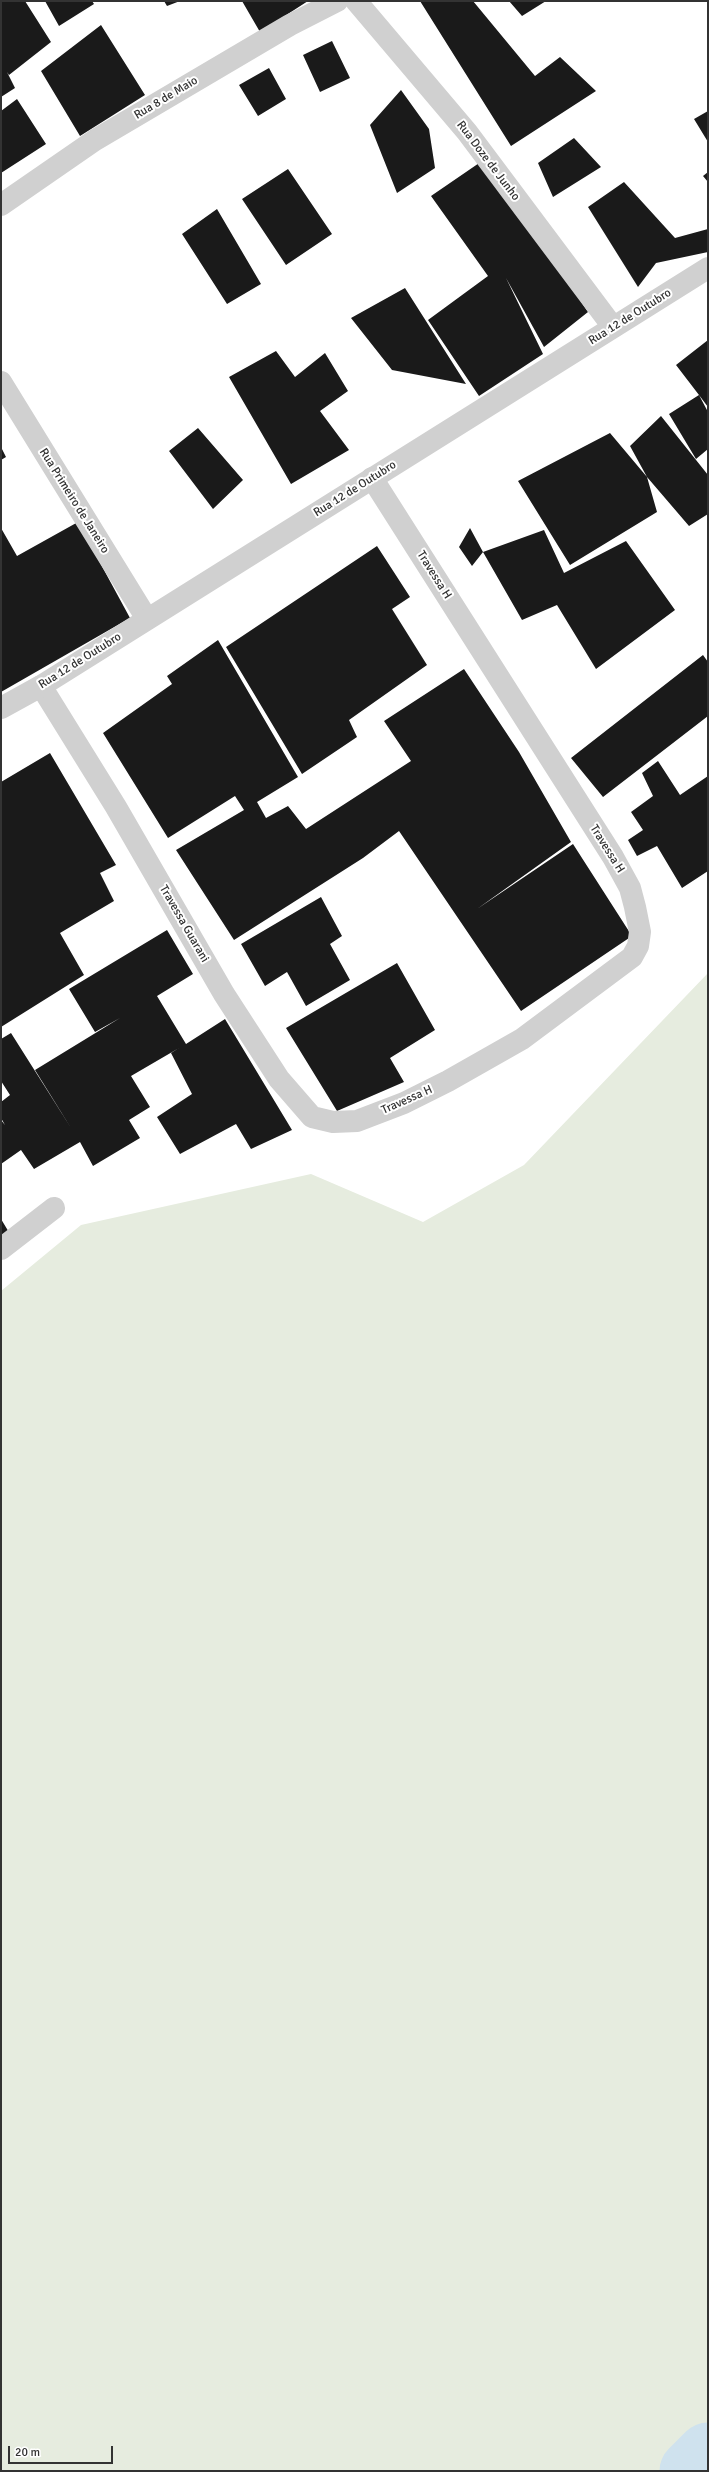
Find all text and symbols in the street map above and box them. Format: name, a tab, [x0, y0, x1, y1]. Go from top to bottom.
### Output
street label: Rua 8 de Maio	[132, 73, 200, 123]
street label: Rua Doze de Junho	[453, 118, 523, 204]
street label: Rua 12 de Outubro	[586, 286, 674, 348]
street label: Rua Primeiro de Janeiro	[36, 446, 112, 556]
street label: Rua 12 de Outubro	[311, 458, 399, 520]
street label: Travessa H	[414, 548, 454, 602]
street label: Rua 12 de Outubro	[36, 630, 124, 692]
street label: Travessa H	[587, 822, 627, 876]
street label: Travessa Guarani	[156, 883, 212, 965]
street label: Travessa H	[379, 1082, 435, 1118]
scale bar	[10, 2438, 115, 2464]
text: 20 m	[15, 2445, 40, 2460]

